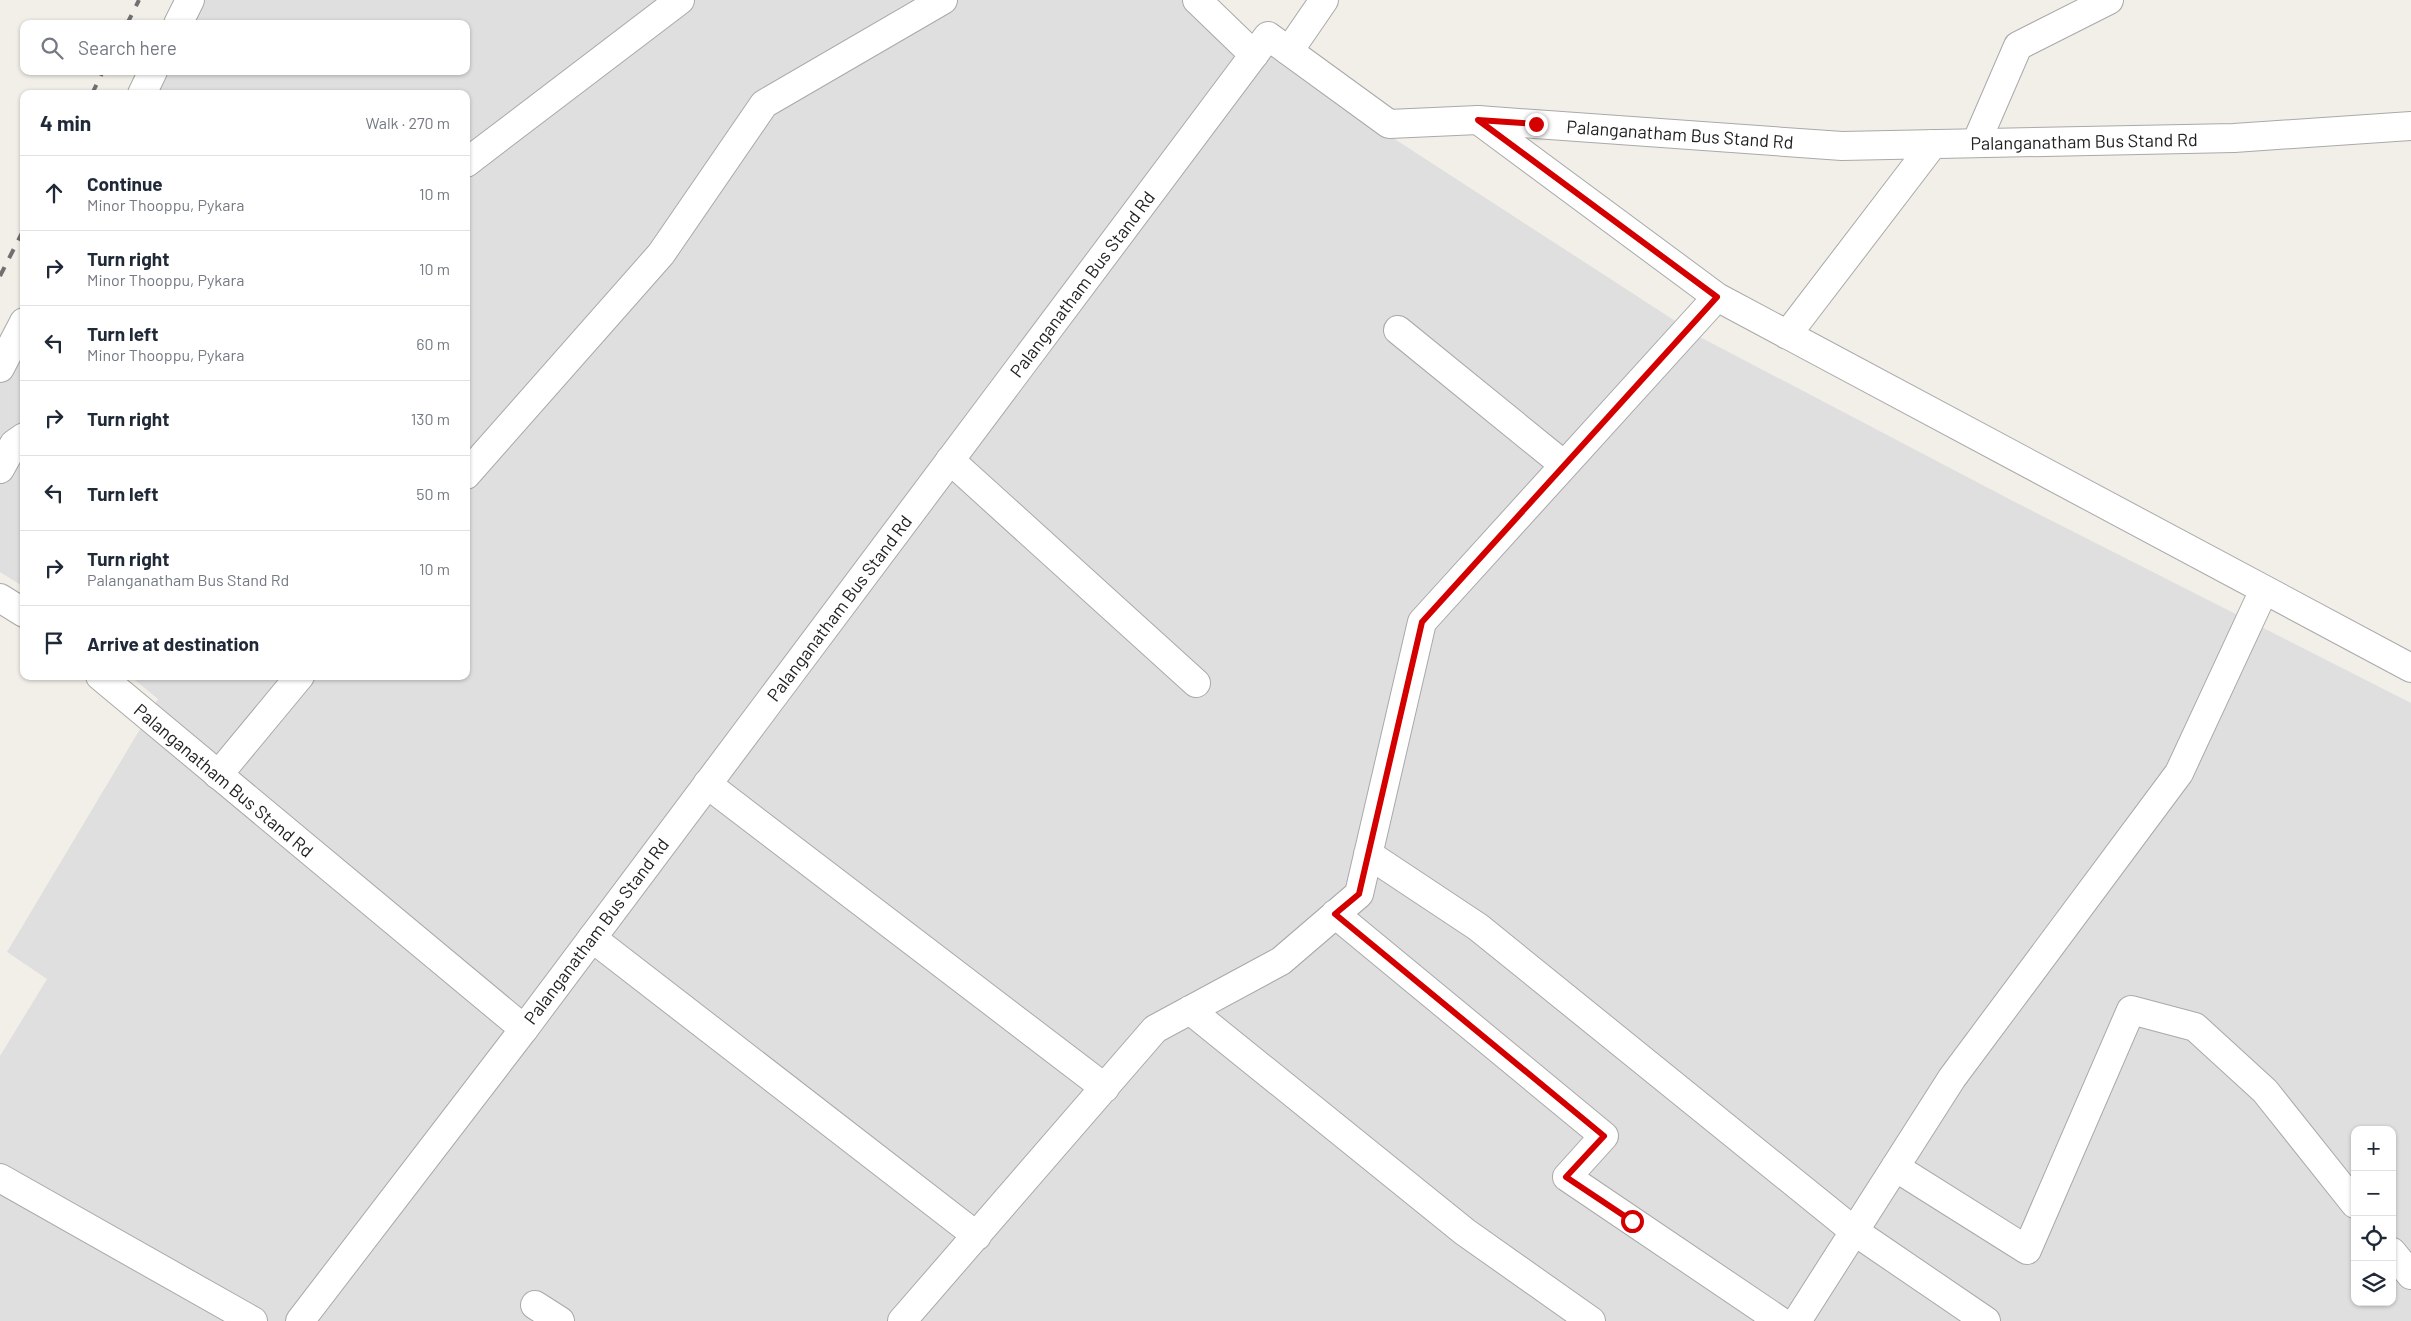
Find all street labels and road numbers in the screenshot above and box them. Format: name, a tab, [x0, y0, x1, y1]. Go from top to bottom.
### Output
street label: Palanganatham Bus Stand Rd	[1566, 115, 1794, 153]
street label: Palanganatham Bus Stand Rd	[1970, 128, 2198, 154]
street label: Palanganatham Bus Stand Rd	[1005, 187, 1159, 381]
street label: Palanganatham Bus Stand Rd	[762, 511, 916, 705]
street label: Palanganatham Bus Stand Rd	[130, 698, 318, 862]
street label: Palanganatham Bus Stand Rd	[519, 834, 673, 1028]

